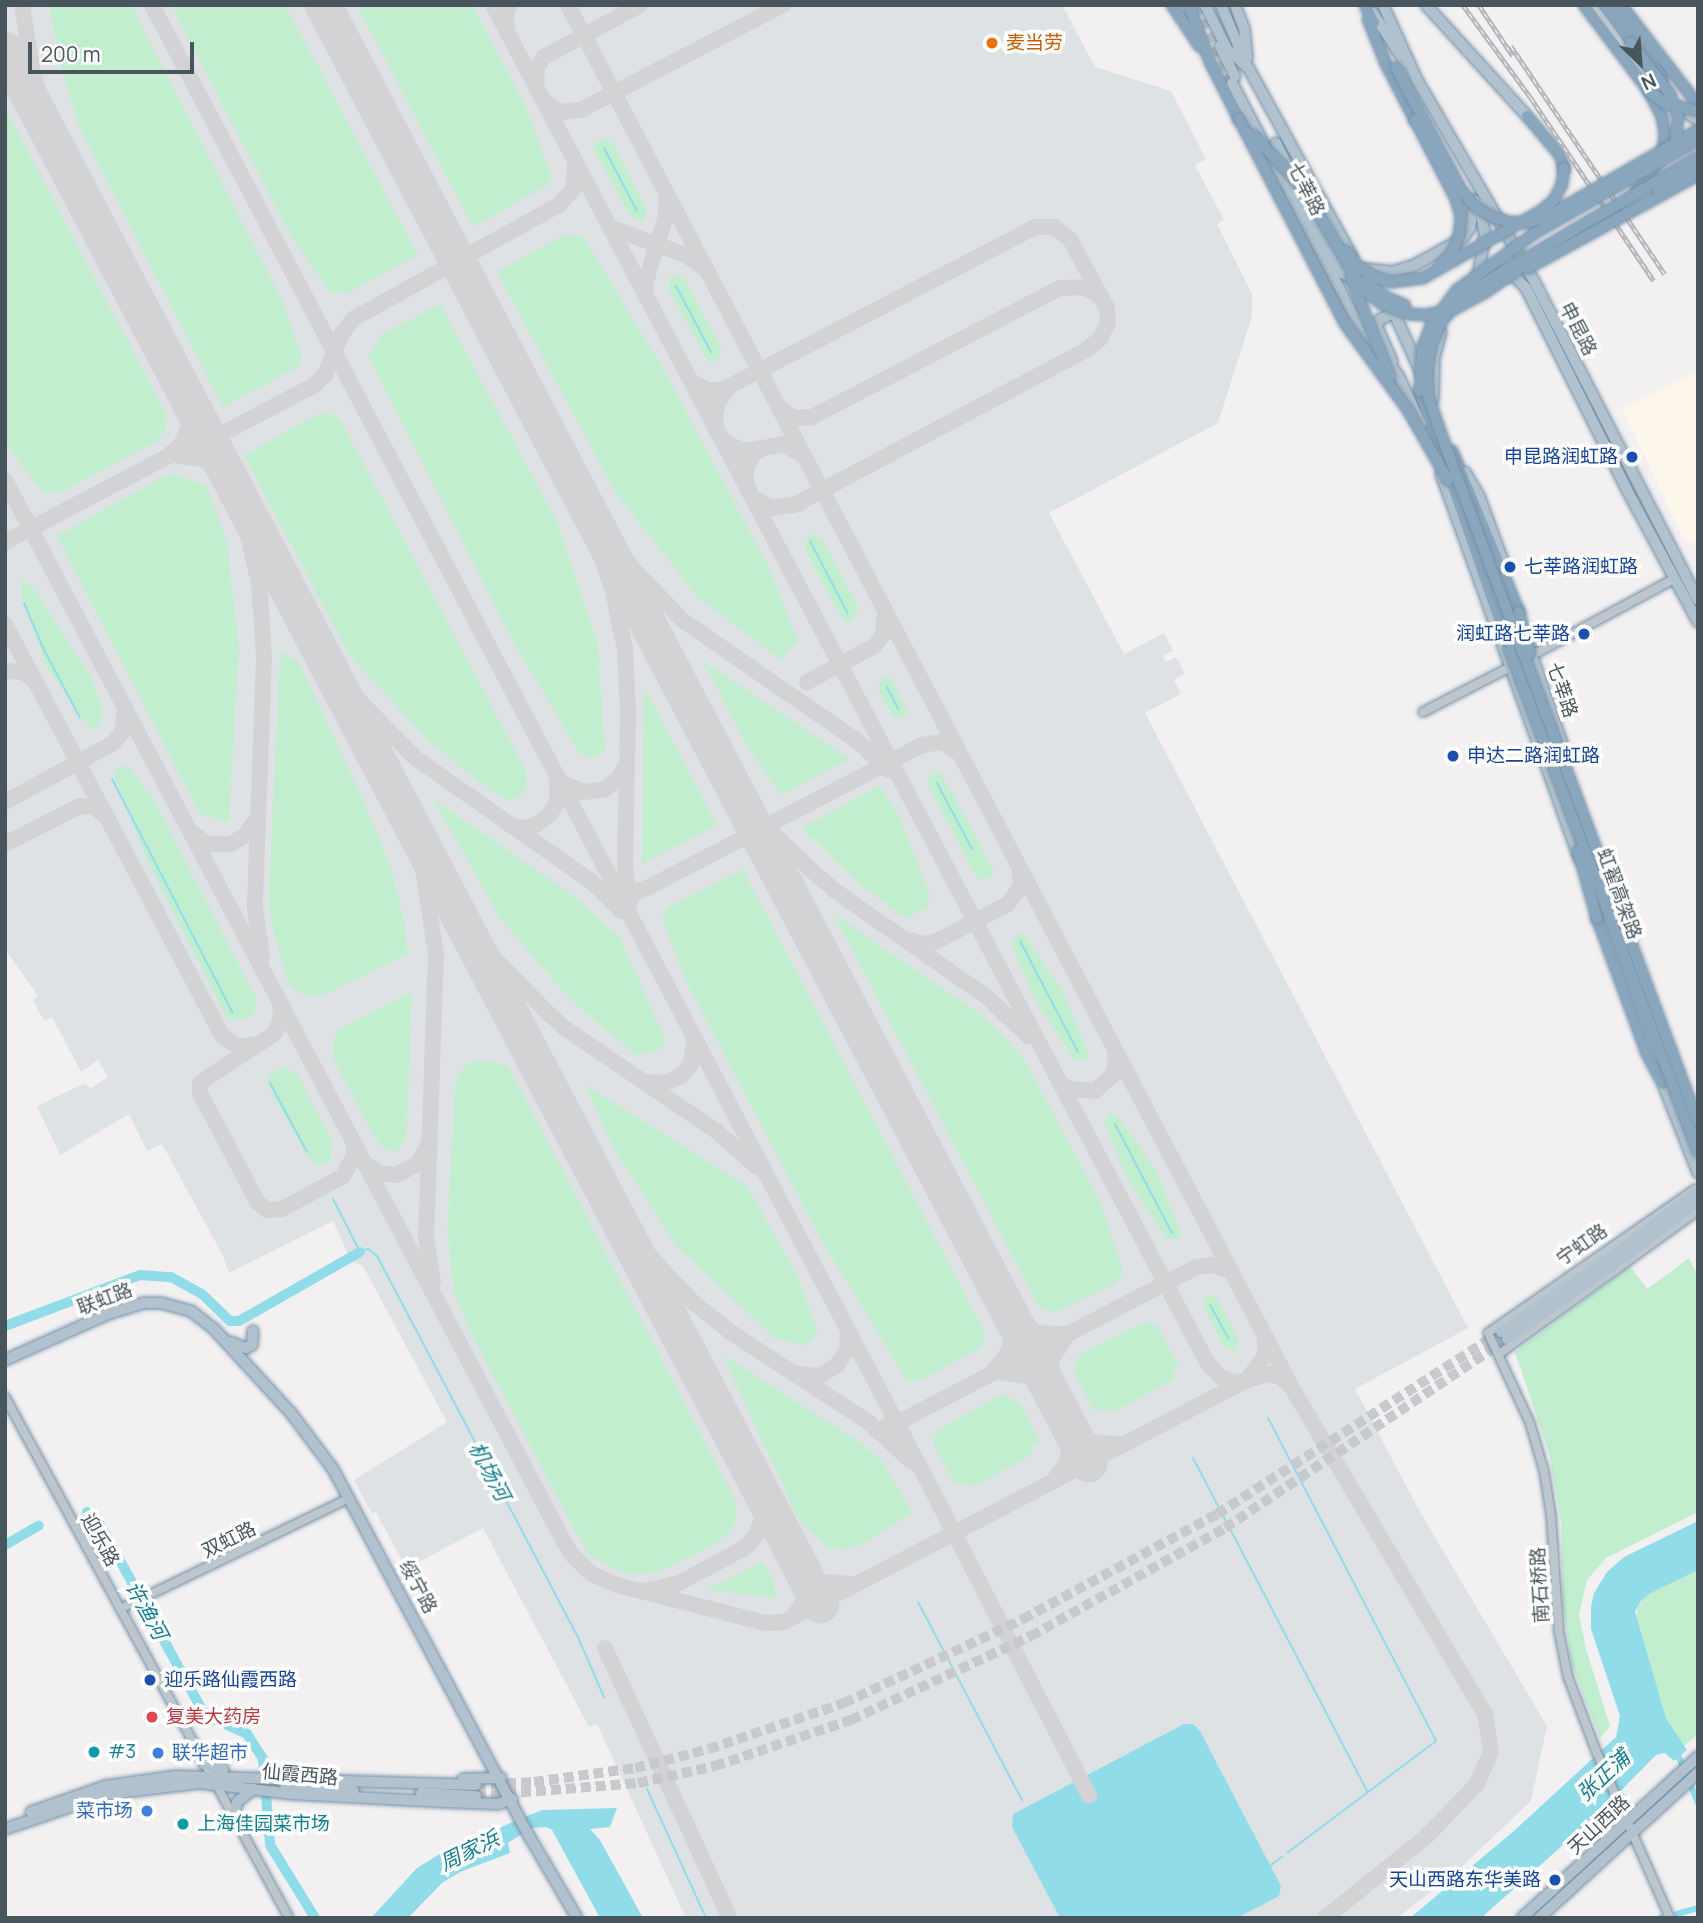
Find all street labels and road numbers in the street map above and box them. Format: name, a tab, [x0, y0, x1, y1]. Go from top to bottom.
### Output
street label: 七莘路	[1283, 158, 1329, 220]
street label: 申昆路	[1555, 298, 1601, 360]
street label: 七莘路	[1542, 659, 1582, 721]
street label: 虹翟高架路	[1592, 845, 1646, 943]
street label: 宁虹路	[1552, 1219, 1612, 1271]
street label: 联虹路	[74, 1279, 136, 1319]
street label: 迎乐路	[76, 1510, 124, 1570]
street label: 双虹路	[198, 1517, 260, 1563]
street label: 南石桥路	[1527, 1546, 1553, 1624]
street label: 绥宁路	[395, 1556, 441, 1618]
street label: 仙霞西路	[261, 1760, 339, 1790]
street label: 天山西路	[1563, 1791, 1635, 1859]

